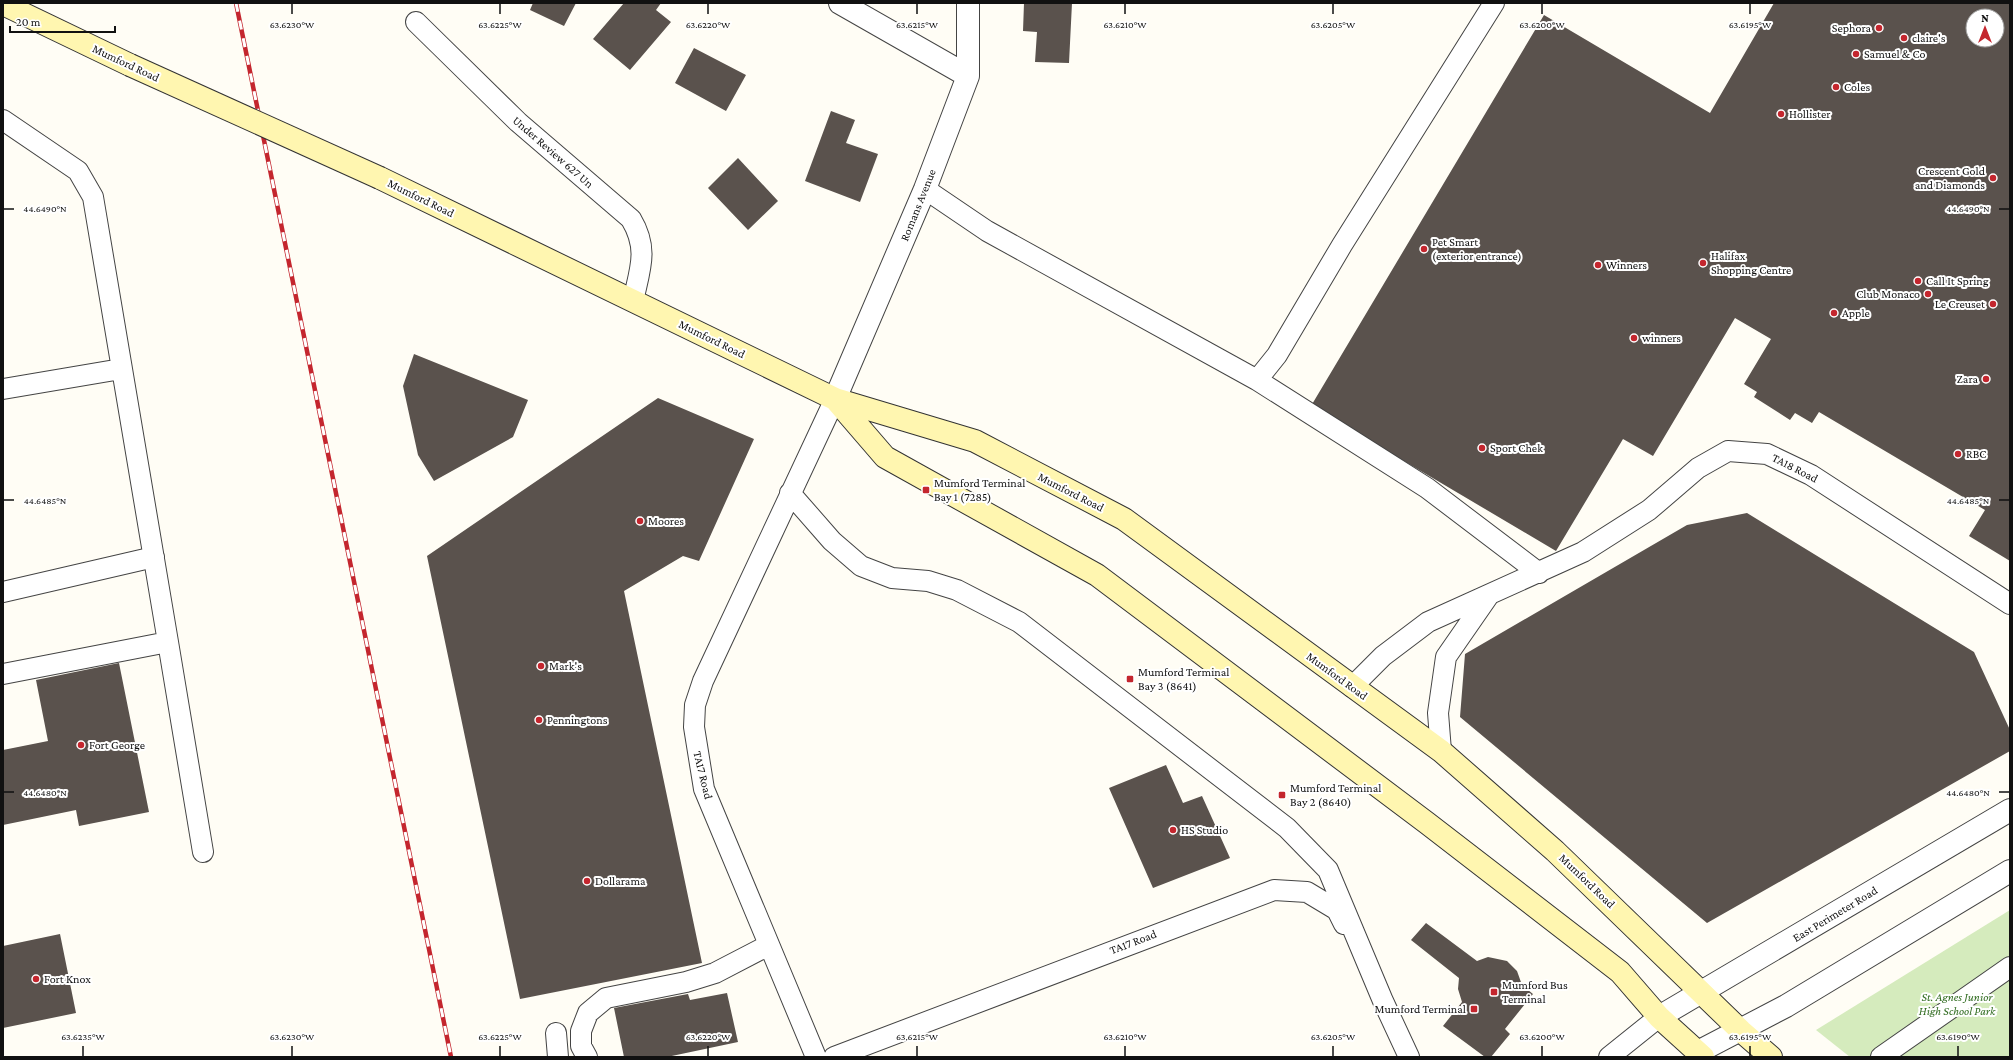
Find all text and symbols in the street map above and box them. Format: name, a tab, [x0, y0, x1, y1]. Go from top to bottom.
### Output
scale bar	[10, 8, 115, 34]
north arrow	[1965, 8, 2005, 48]
text: N	[1981, 12, 1989, 24]
text: 20 m	[16, 15, 41, 29]
text: 63.6230°W	[270, 19, 315, 30]
text: 63.6225°W	[478, 19, 522, 30]
text: 63.6220°W	[686, 19, 731, 30]
text: 63.6215°W	[896, 19, 939, 30]
text: 63.6210°W	[1104, 19, 1147, 30]
text: 63.6205°W	[1311, 19, 1356, 30]
text: 63.6200°W	[1519, 19, 1565, 30]
text: 63.6195°W	[1729, 19, 1772, 30]
place label: Sephora	[1832, 21, 1871, 35]
marker: Sephora	[1874, 23, 1884, 33]
place label: claire's	[1912, 31, 1946, 45]
marker: claire's	[1899, 33, 1909, 43]
street label: Mumford Road	[90, 41, 162, 85]
place label: Samuel & Co	[1864, 47, 1925, 61]
marker: Samuel & Co	[1851, 49, 1861, 59]
place label: Coles	[1844, 80, 1870, 94]
marker: Coles	[1831, 82, 1841, 92]
place label: Hollister	[1789, 107, 1831, 121]
marker: Hollister	[1776, 109, 1786, 119]
street label: Under Review 627 Un	[510, 113, 597, 191]
place label: Crescent Gold and Diamonds	[1915, 164, 1986, 192]
street label: Romans Avenue	[897, 167, 939, 243]
marker: Crescent Gold and Diamonds	[1988, 173, 1998, 183]
street label: Mumford Road	[385, 176, 457, 220]
text: 44.6490°N	[23, 203, 67, 214]
text: 44.6490°N	[1946, 203, 1990, 214]
place label: Pet Smart (exterior entrance)	[1432, 235, 1522, 263]
marker: Pet Smart (exterior entrance)	[1419, 244, 1429, 254]
place label: Halifax Shopping Centre	[1711, 249, 1791, 277]
place label: Winners	[1606, 258, 1647, 272]
marker: Halifax Shopping Centre	[1698, 258, 1708, 268]
marker: Winners	[1593, 260, 1603, 270]
place label: Call It Spring	[1926, 274, 1989, 288]
marker: Call It Spring	[1913, 276, 1923, 286]
place label: Club Monaco	[1856, 287, 1920, 301]
marker: Club Monaco	[1923, 289, 1933, 299]
place label: Le Creuset	[1935, 297, 1986, 311]
marker: Le Creuset	[1988, 299, 1998, 309]
place label: Apple	[1842, 306, 1870, 320]
marker: Apple	[1829, 308, 1839, 318]
street label: Mumford Road	[676, 317, 748, 361]
place label: winners	[1642, 331, 1681, 345]
marker: winners	[1629, 333, 1639, 343]
place label: Zara	[1957, 372, 1978, 386]
marker: Zara	[1981, 374, 1991, 384]
place label: Sport Chek	[1490, 441, 1543, 455]
marker: Sport Chek	[1477, 443, 1487, 453]
place label: RBC	[1966, 447, 1986, 461]
marker: RBC	[1953, 449, 1963, 459]
street label: TA18 Road	[1770, 450, 1821, 486]
street label: Mumford Road	[1036, 469, 1107, 515]
place label: Mumford Terminal Bay 1 (7285)	[934, 476, 1026, 504]
marker: Mumford Terminal Bay 1 (7285)	[921, 485, 931, 495]
text: 44.6485°N	[24, 495, 67, 506]
text: 44.6485°N	[1947, 495, 1990, 506]
place label: Moores	[648, 514, 684, 528]
marker: Moores	[635, 516, 645, 526]
street label: Mumford Road	[1304, 649, 1371, 703]
place label: Mark's	[549, 659, 582, 673]
marker: Mark's	[536, 661, 546, 671]
place label: Mumford Terminal Bay 3 (8641)	[1138, 665, 1230, 693]
marker: Mumford Terminal Bay 3 (8641)	[1125, 674, 1135, 684]
place label: Penningtons	[547, 713, 608, 727]
marker: Penningtons	[534, 715, 544, 725]
place label: Fort George	[89, 738, 145, 752]
marker: Fort George	[76, 740, 86, 750]
street label: TA17 Road	[690, 750, 716, 801]
place label: Mumford Terminal Bay 2 (8640)	[1290, 781, 1382, 809]
text: 44.6480°N	[23, 787, 67, 798]
text: 44.6480°N	[1946, 787, 1990, 798]
marker: Mumford Terminal Bay 2 (8640)	[1277, 790, 1287, 800]
place label: HS Studio	[1181, 823, 1228, 837]
marker: HS Studio	[1168, 825, 1178, 835]
street label: Mumford Road	[1556, 851, 1618, 912]
place label: Dollarama	[595, 874, 646, 888]
marker: Dollarama	[582, 876, 592, 886]
street label: East Perimeter Road	[1790, 883, 1881, 945]
street label: TA17 Road	[1108, 926, 1159, 957]
place label: Fort Knox	[44, 972, 91, 986]
marker: Fort Knox	[31, 974, 41, 984]
place label: Mumford Bus Terminal	[1502, 978, 1568, 1006]
marker: Mumford Bus Terminal	[1489, 987, 1499, 997]
park label: St. Agnes Junior High School Park	[1919, 990, 1996, 1018]
place label: Mumford Terminal	[1374, 1002, 1466, 1016]
marker: Mumford Terminal	[1469, 1004, 1479, 1014]
text: 63.6235°W	[61, 1031, 106, 1042]
text: 63.6230°W	[270, 1031, 315, 1042]
text: 63.6225°W	[478, 1031, 522, 1042]
text: 63.6220°W	[686, 1031, 731, 1042]
text: 63.6215°W	[896, 1031, 939, 1042]
text: 63.6210°W	[1104, 1031, 1147, 1042]
text: 63.6205°W	[1311, 1031, 1356, 1042]
text: 63.6200°W	[1519, 1031, 1565, 1042]
text: 63.6195°W	[1729, 1031, 1772, 1042]
text: 63.6190°W	[1936, 1031, 1981, 1042]

